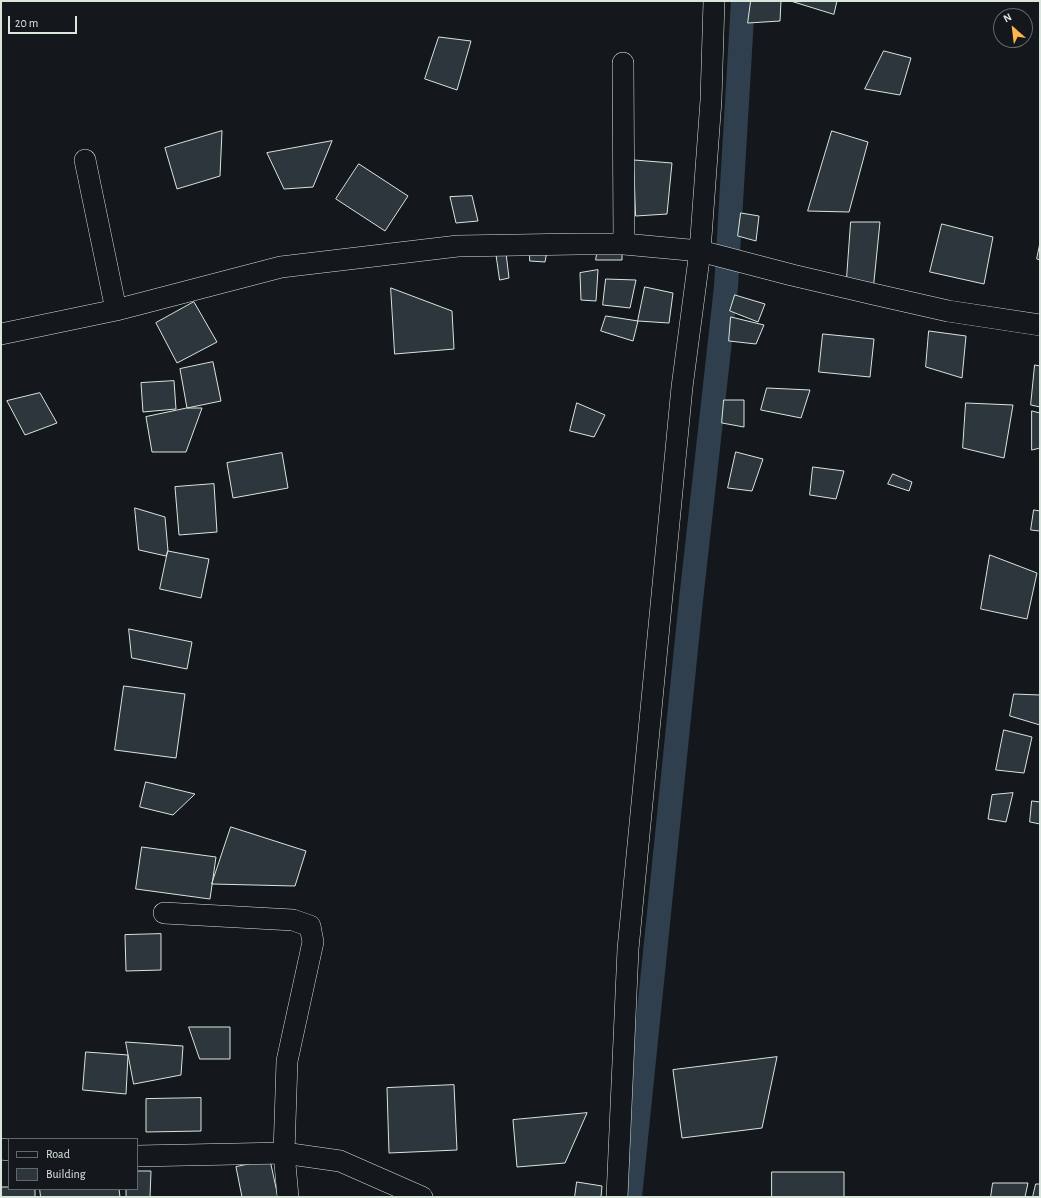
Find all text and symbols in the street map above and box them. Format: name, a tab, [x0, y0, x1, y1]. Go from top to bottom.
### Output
scale bar	[10, 8, 79, 34]
north arrow	[993, 8, 1033, 48]
text: N	[1002, 11, 1014, 24]
text: 20 m	[15, 17, 38, 29]
legend	[8, 1138, 138, 1190]
text: Road	[46, 1148, 70, 1160]
text: Building	[46, 1168, 86, 1180]

